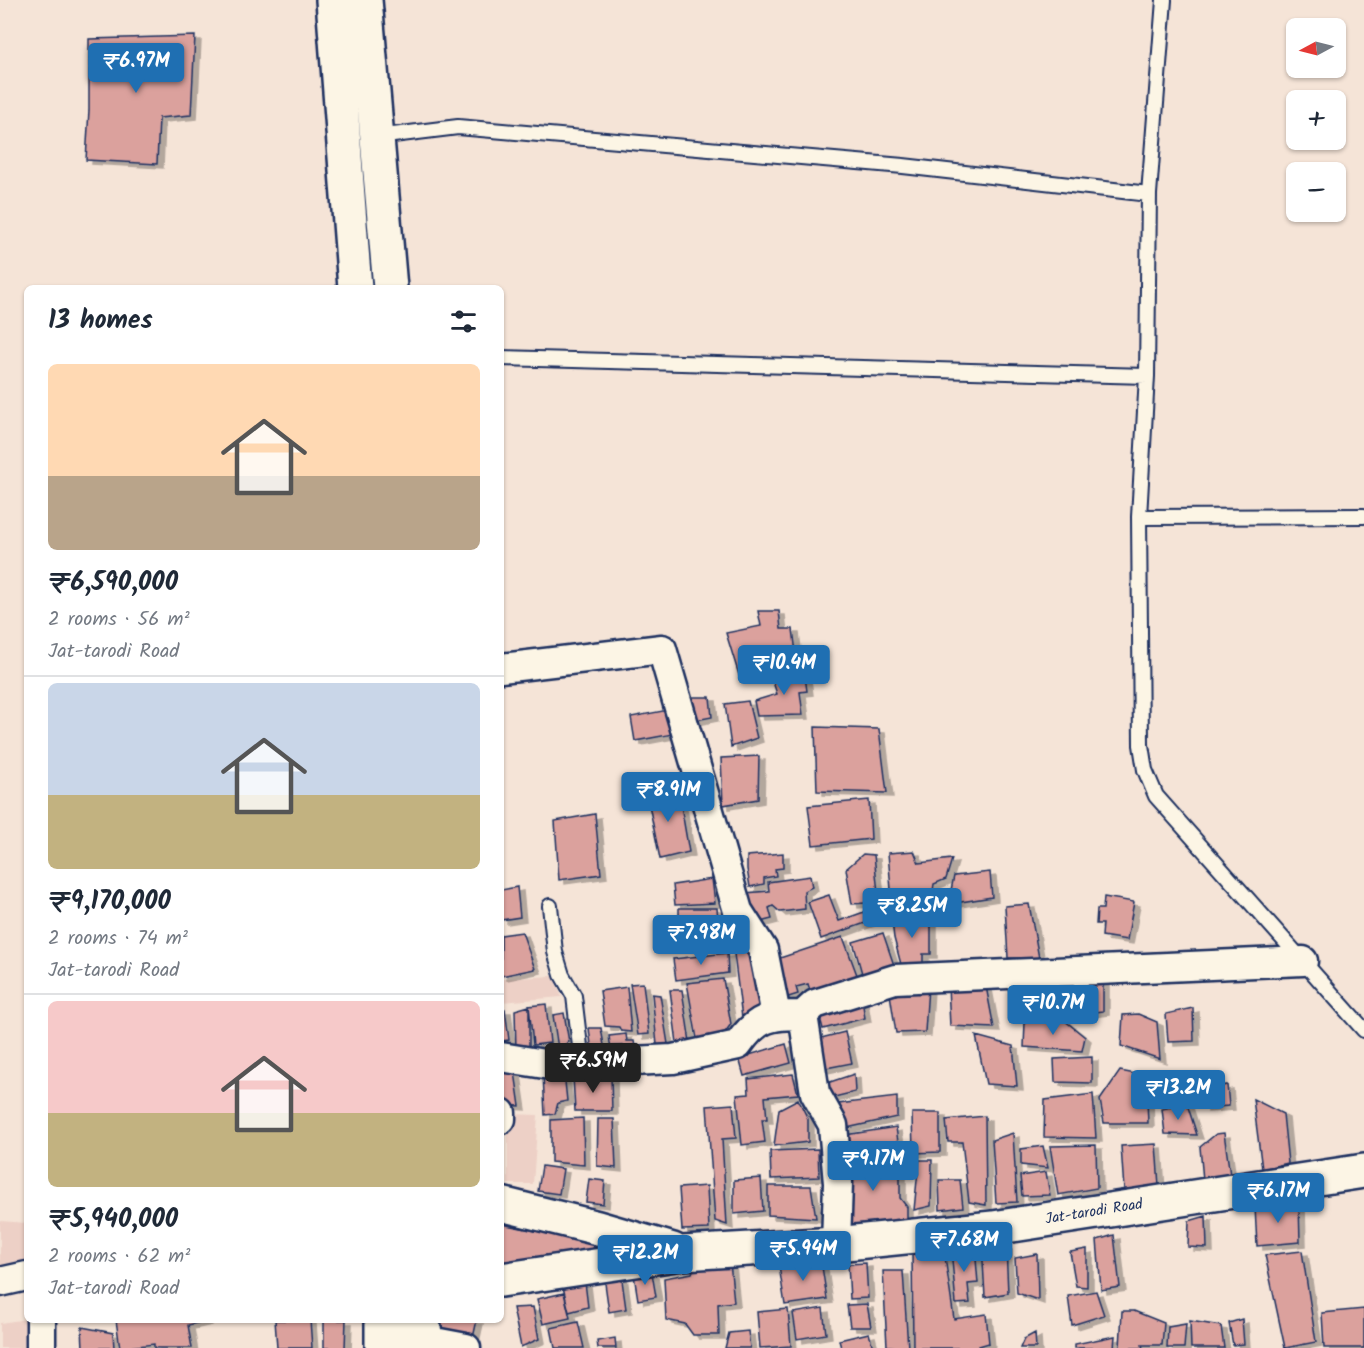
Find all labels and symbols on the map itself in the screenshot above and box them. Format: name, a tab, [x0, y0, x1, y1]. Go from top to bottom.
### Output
north arrow	[1286, 18, 1346, 78]
pin: ₹6.97M	[87, 43, 185, 94]
pin: ₹10.4M	[735, 645, 833, 696]
pin: ₹8.91M	[619, 772, 717, 823]
pin: ₹8.25M	[863, 888, 961, 939]
pin: ₹7.98M	[652, 915, 750, 966]
pin: ₹10.7M	[1004, 985, 1102, 1036]
pin: ₹6.59M	[544, 1043, 642, 1094]
pin: ₹13.2M	[1129, 1070, 1227, 1121]
pin: ₹9.17M	[824, 1141, 922, 1192]
pin: ₹6.17M	[1229, 1173, 1327, 1224]
street label: Jat-tarodi Road	[1043, 1192, 1145, 1232]
pin: ₹7.68M	[915, 1222, 1013, 1273]
pin: ₹5.94M	[754, 1231, 852, 1282]
pin: ₹12.2M	[596, 1235, 694, 1286]

